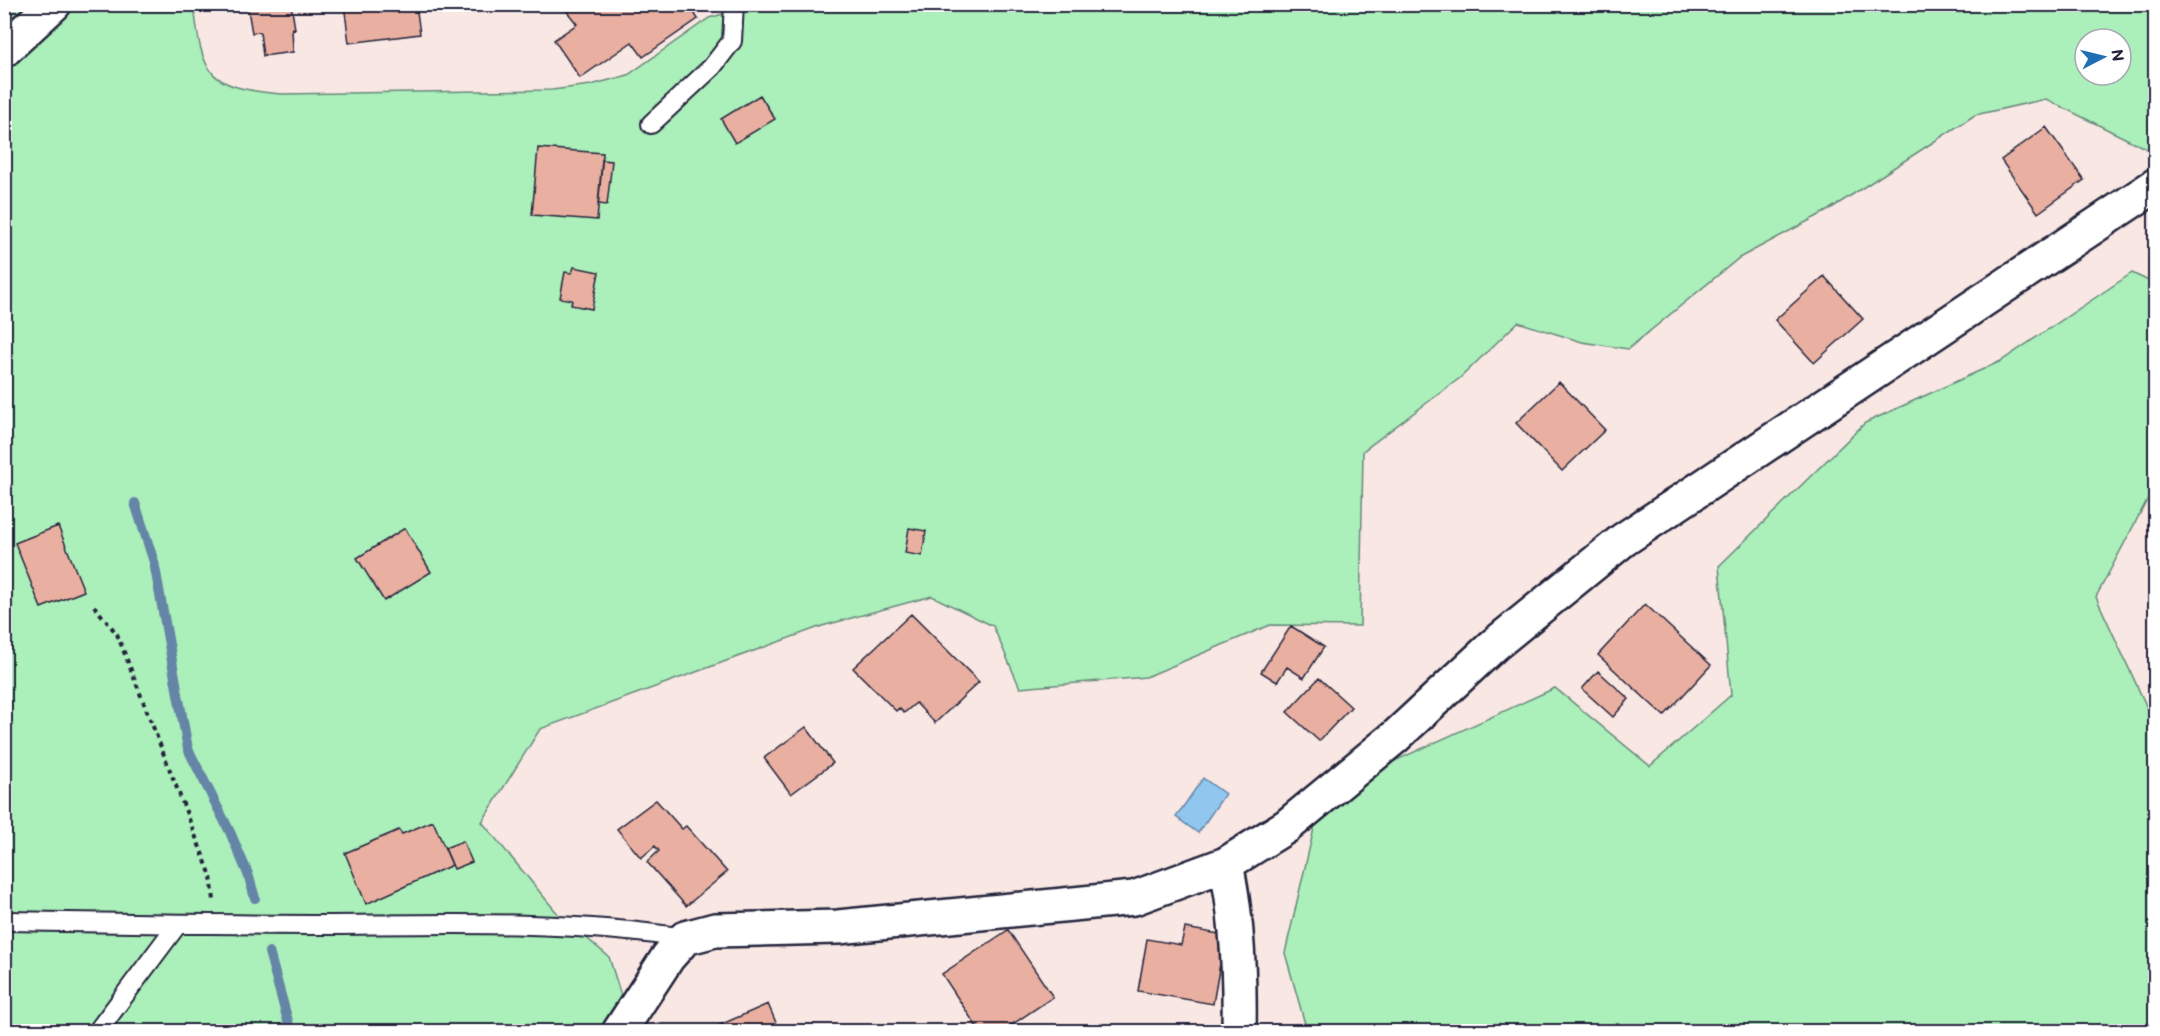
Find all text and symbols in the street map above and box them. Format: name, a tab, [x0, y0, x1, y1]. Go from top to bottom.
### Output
north arrow	[2073, 27, 2133, 87]
text: N	[2106, 48, 2127, 62]

